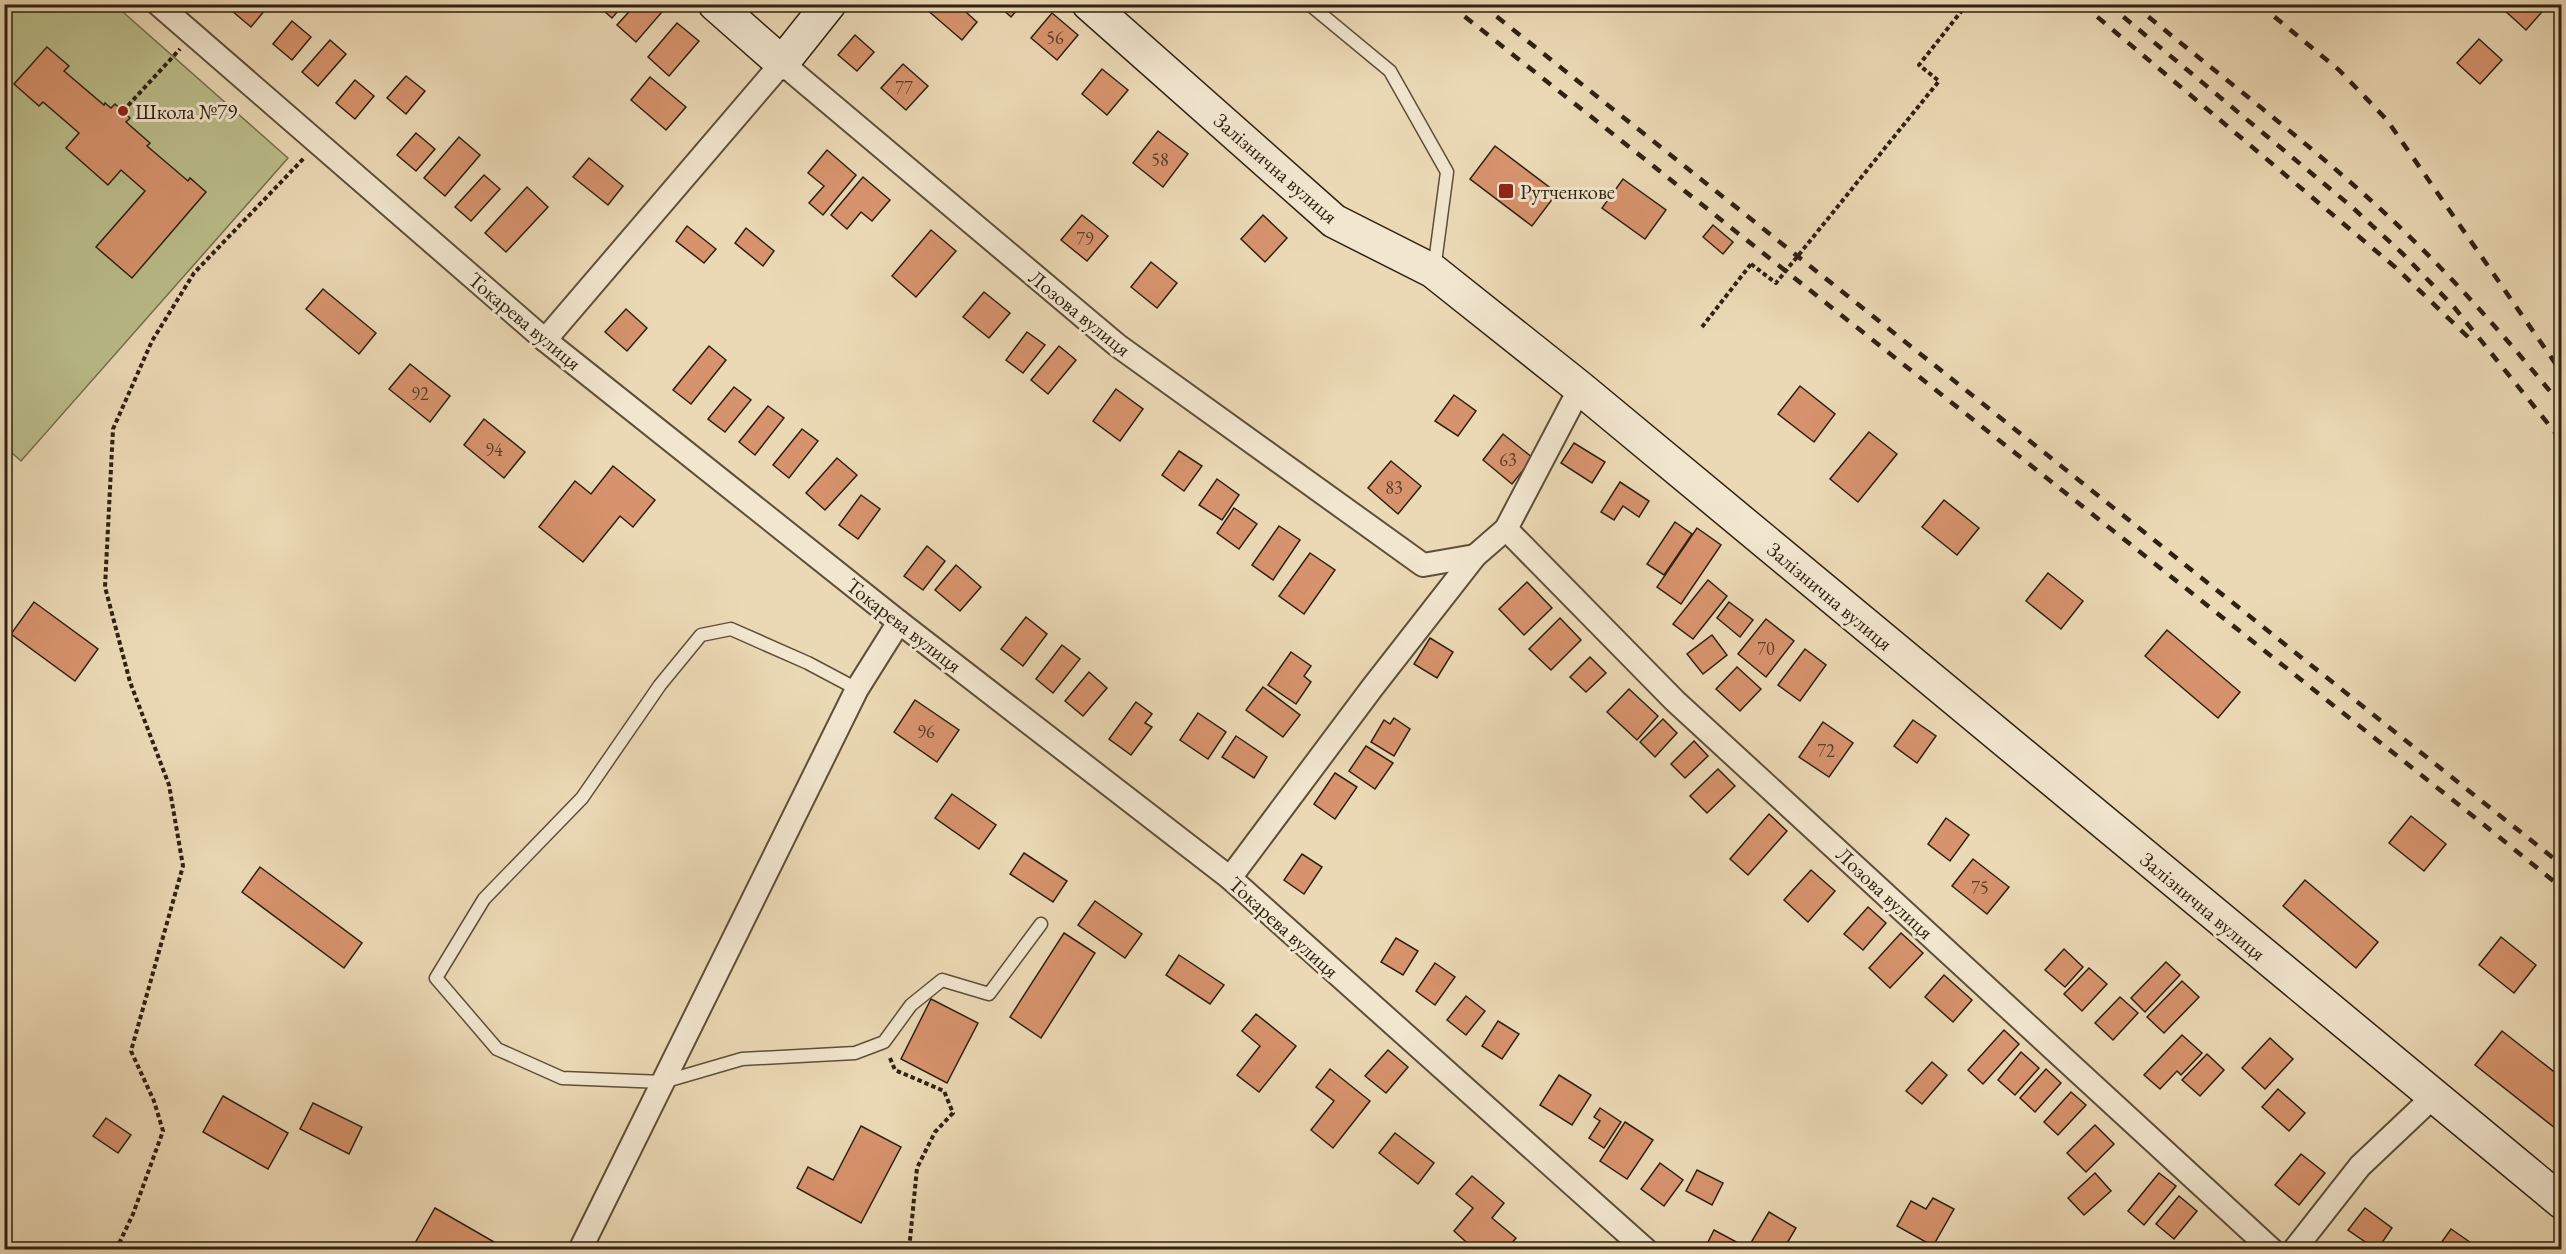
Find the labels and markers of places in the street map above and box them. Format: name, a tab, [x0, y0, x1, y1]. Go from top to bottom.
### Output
place label: Школа №79	[135, 98, 237, 125]
marker: Школа №79	[116, 104, 130, 118]
place label: Рутченкове	[1520, 178, 1615, 205]
marker: Рутченкове	[1497, 182, 1515, 200]

